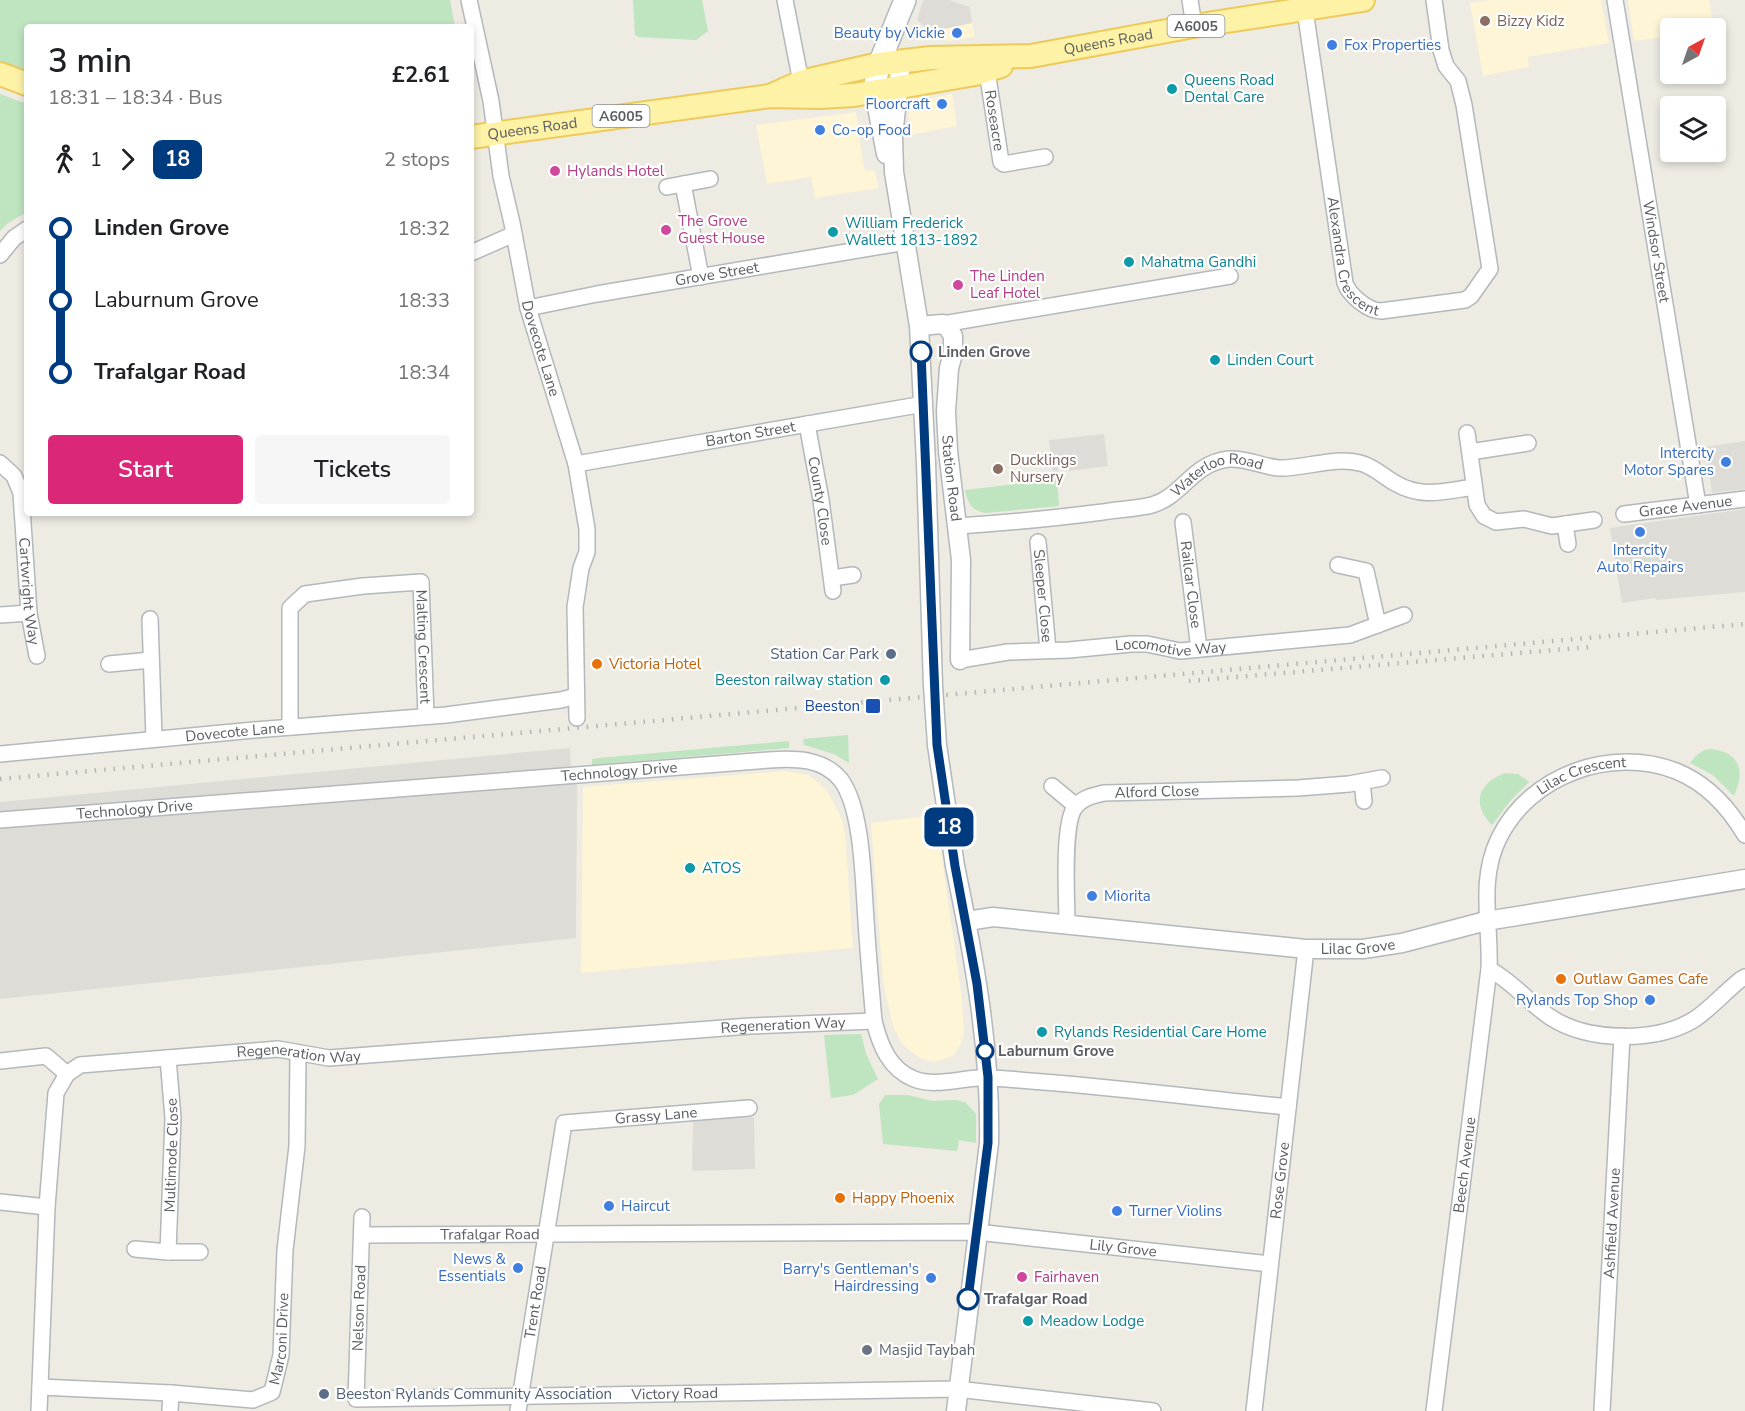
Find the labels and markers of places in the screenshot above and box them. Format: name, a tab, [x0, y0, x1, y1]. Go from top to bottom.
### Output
place label: Bizzy Kidz	[1497, 11, 1565, 31]
marker: Bizzy Kidz	[1478, 14, 1492, 28]
place label: Beauty by Vickie	[834, 23, 945, 43]
marker: Beauty by Vickie	[950, 26, 964, 40]
place label: Fox Properties	[1344, 35, 1441, 55]
marker: Fox Properties	[1325, 38, 1339, 52]
place label: Queens Road Dental Care	[1184, 70, 1274, 107]
marker: Queens Road Dental Care	[1165, 82, 1179, 96]
place label: Floorcraft	[865, 94, 931, 114]
marker: Floorcraft	[935, 97, 949, 111]
place label: Co-op Food	[832, 120, 911, 140]
marker: Co-op Food	[813, 123, 827, 137]
place label: Hylands Hotel	[567, 161, 665, 181]
marker: Hylands Hotel	[548, 164, 562, 178]
place label: The Grove Guest House	[678, 211, 765, 248]
place label: William Frederick Wallett 1813-1892	[845, 213, 978, 250]
marker: The Grove Guest House	[659, 223, 673, 237]
marker: William Frederick Wallett 1813-1892	[826, 225, 840, 239]
place label: Mahatma Gandhi	[1141, 252, 1256, 272]
marker: Mahatma Gandhi	[1122, 255, 1136, 269]
place label: The Linden Leaf Hotel	[970, 266, 1045, 303]
marker: The Linden Leaf Hotel	[951, 278, 965, 292]
marker: Linden Grove	[910, 341, 932, 363]
place label: Linden Grove	[938, 342, 1030, 362]
place label: Linden Court	[1227, 350, 1314, 370]
marker: Linden Court	[1208, 353, 1222, 367]
place label: Intercity Motor Spares	[1624, 443, 1714, 480]
place label: Ducklings Nursery	[1010, 450, 1076, 487]
marker: Intercity Motor Spares	[1719, 455, 1733, 469]
marker: Ducklings Nursery	[991, 462, 1005, 476]
marker: Intercity Auto Repairs	[1633, 525, 1647, 539]
place label: Intercity Auto Repairs	[1596, 540, 1684, 577]
place label: Station Car Park	[770, 644, 879, 664]
marker: Station Car Park	[884, 647, 898, 661]
place label: Victoria Hotel	[608, 654, 702, 674]
marker: Victoria Hotel	[590, 657, 604, 671]
place label: Beeston railway station	[715, 670, 873, 690]
marker: Beeston railway station	[878, 673, 892, 687]
place label: Beeston	[805, 696, 860, 716]
marker: Beeston	[864, 697, 882, 715]
place label: ATOS	[702, 858, 741, 878]
marker: ATOS	[683, 861, 697, 875]
place label: Miorita	[1104, 886, 1151, 906]
marker: Miorita	[1085, 889, 1099, 903]
place label: Outlaw Games Cafe	[1573, 969, 1708, 989]
marker: Outlaw Games Cafe	[1554, 972, 1568, 986]
place label: Rylands Top Shop	[1516, 990, 1638, 1010]
marker: Rylands Top Shop	[1643, 993, 1657, 1007]
place label: Rylands Residential Care Home	[1054, 1022, 1267, 1042]
marker: Rylands Residential Care Home	[1035, 1025, 1049, 1039]
place label: Laburnum Grove	[998, 1041, 1114, 1061]
marker: Laburnum Grove	[976, 1042, 994, 1060]
place label: Happy Phoenix	[852, 1188, 955, 1208]
marker: Happy Phoenix	[833, 1191, 847, 1205]
place label: Haircut	[621, 1196, 670, 1216]
marker: Haircut	[602, 1199, 616, 1213]
place label: Turner Violins	[1129, 1201, 1222, 1221]
marker: Turner Violins	[1110, 1204, 1124, 1218]
place label: News & Essentials	[438, 1249, 507, 1286]
place label: Barry's Gentleman's Hairdressing	[783, 1259, 919, 1296]
marker: News & Essentials	[511, 1261, 525, 1275]
place label: Fairhaven	[1034, 1267, 1099, 1287]
marker: Fairhaven	[1015, 1270, 1029, 1284]
marker: Barry's Gentleman's Hairdressing	[924, 1271, 938, 1285]
marker: Trafalgar Road	[957, 1288, 979, 1310]
place label: Trafalgar Road	[984, 1289, 1088, 1309]
place label: Meadow Lodge	[1040, 1311, 1144, 1331]
marker: Meadow Lodge	[1021, 1314, 1035, 1328]
place label: Masjid Taybah	[879, 1340, 975, 1360]
marker: Masjid Taybah	[860, 1343, 874, 1357]
place label: Beeston Rylands Community Association	[336, 1384, 612, 1404]
marker: Beeston Rylands Community Association	[317, 1387, 331, 1401]

